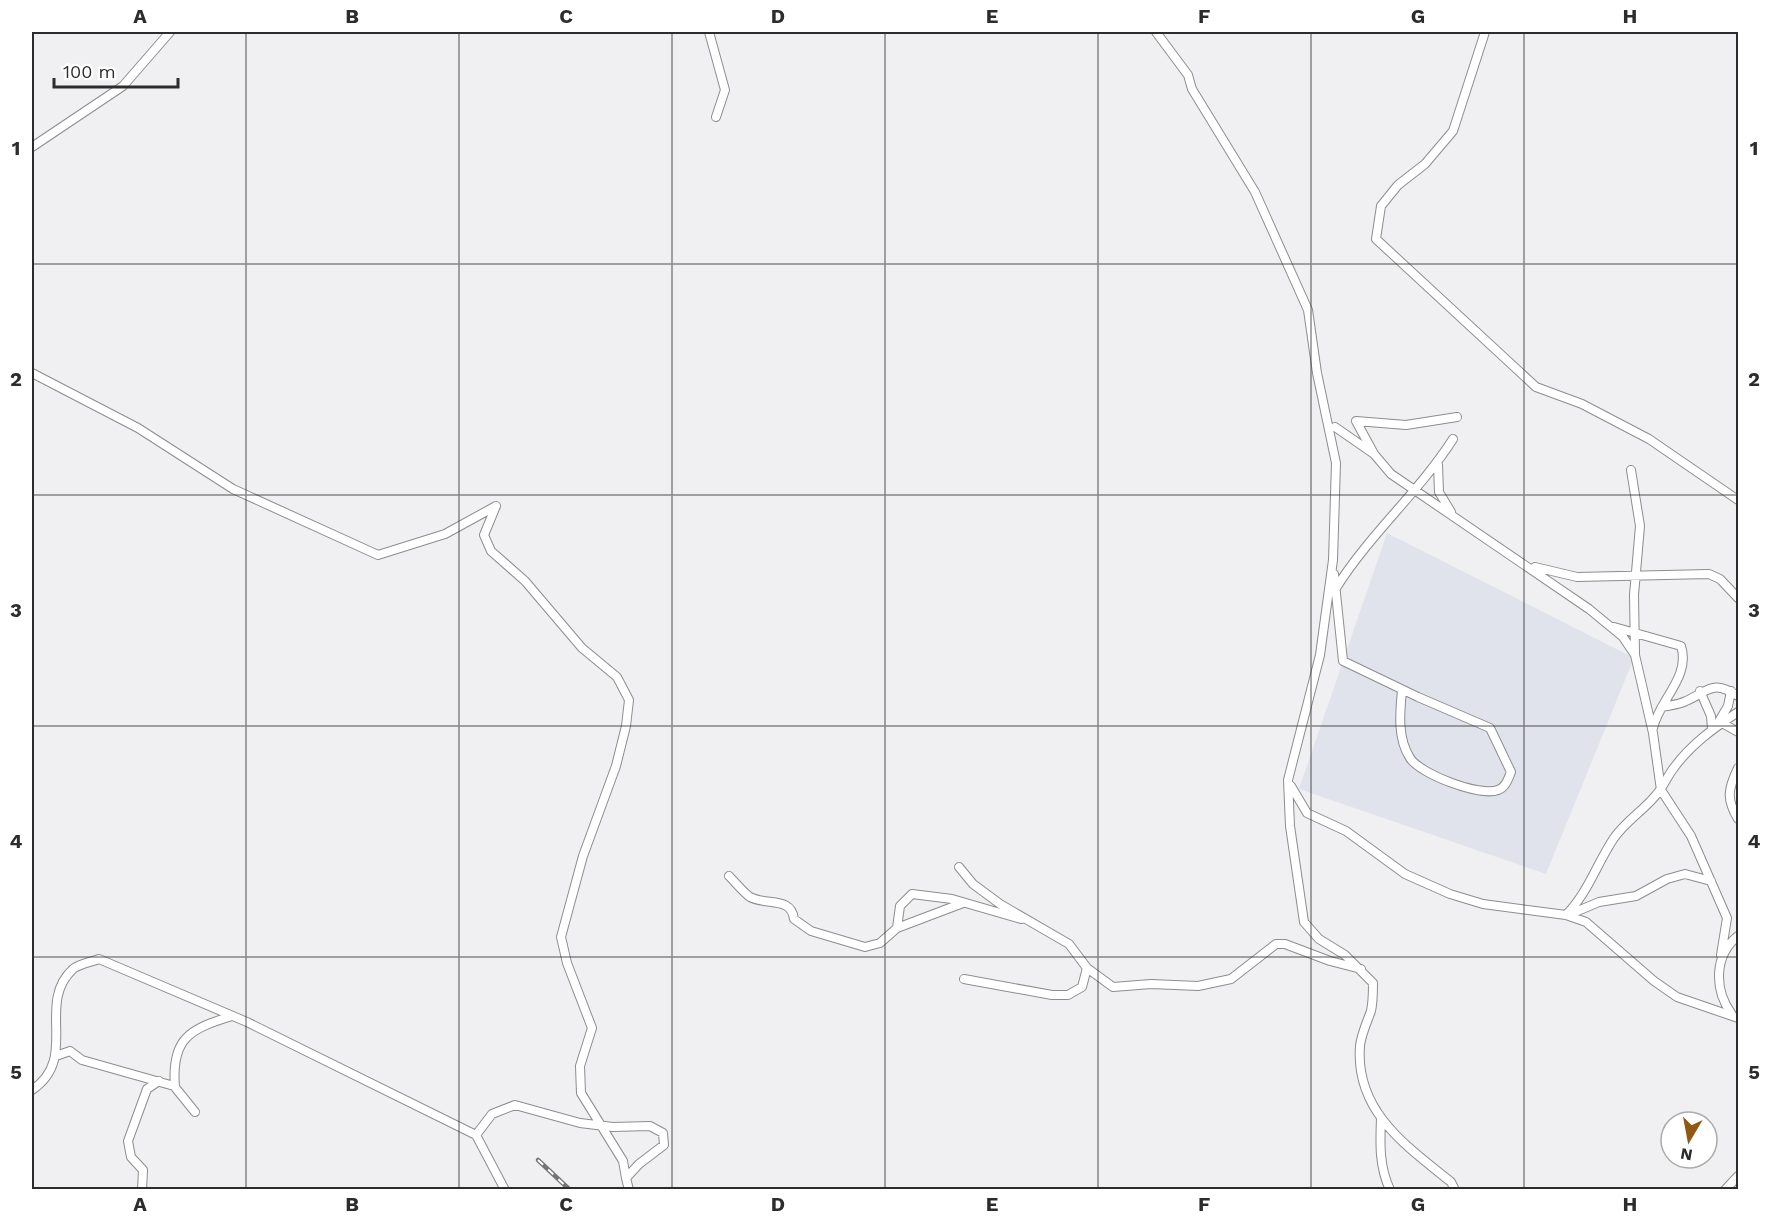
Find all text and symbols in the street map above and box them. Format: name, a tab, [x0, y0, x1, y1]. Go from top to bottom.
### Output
text: A	[133, 4, 147, 28]
text: B	[345, 4, 359, 28]
text: C	[559, 4, 573, 28]
text: D	[771, 4, 785, 28]
text: E	[986, 4, 998, 28]
text: F	[1198, 4, 1210, 28]
text: G	[1411, 4, 1425, 28]
text: H	[1623, 4, 1637, 28]
scale bar	[54, 51, 178, 89]
text: 100 m	[63, 61, 116, 82]
text: 1	[12, 136, 20, 160]
text: 1	[1750, 136, 1758, 160]
text: 2	[10, 367, 22, 391]
text: 2	[1748, 367, 1760, 391]
text: 3	[10, 598, 22, 622]
text: 3	[1748, 598, 1760, 622]
text: 4	[10, 829, 23, 853]
text: 4	[1748, 829, 1761, 853]
text: 5	[10, 1060, 22, 1084]
text: 5	[1748, 1060, 1760, 1084]
north arrow	[1659, 1110, 1719, 1170]
text: N	[1679, 1144, 1694, 1165]
text: A	[133, 1192, 147, 1216]
text: B	[345, 1192, 359, 1216]
text: C	[559, 1192, 573, 1216]
text: D	[771, 1192, 785, 1216]
text: E	[986, 1192, 998, 1216]
text: F	[1198, 1192, 1210, 1216]
text: G	[1411, 1192, 1425, 1216]
text: H	[1623, 1192, 1637, 1216]

